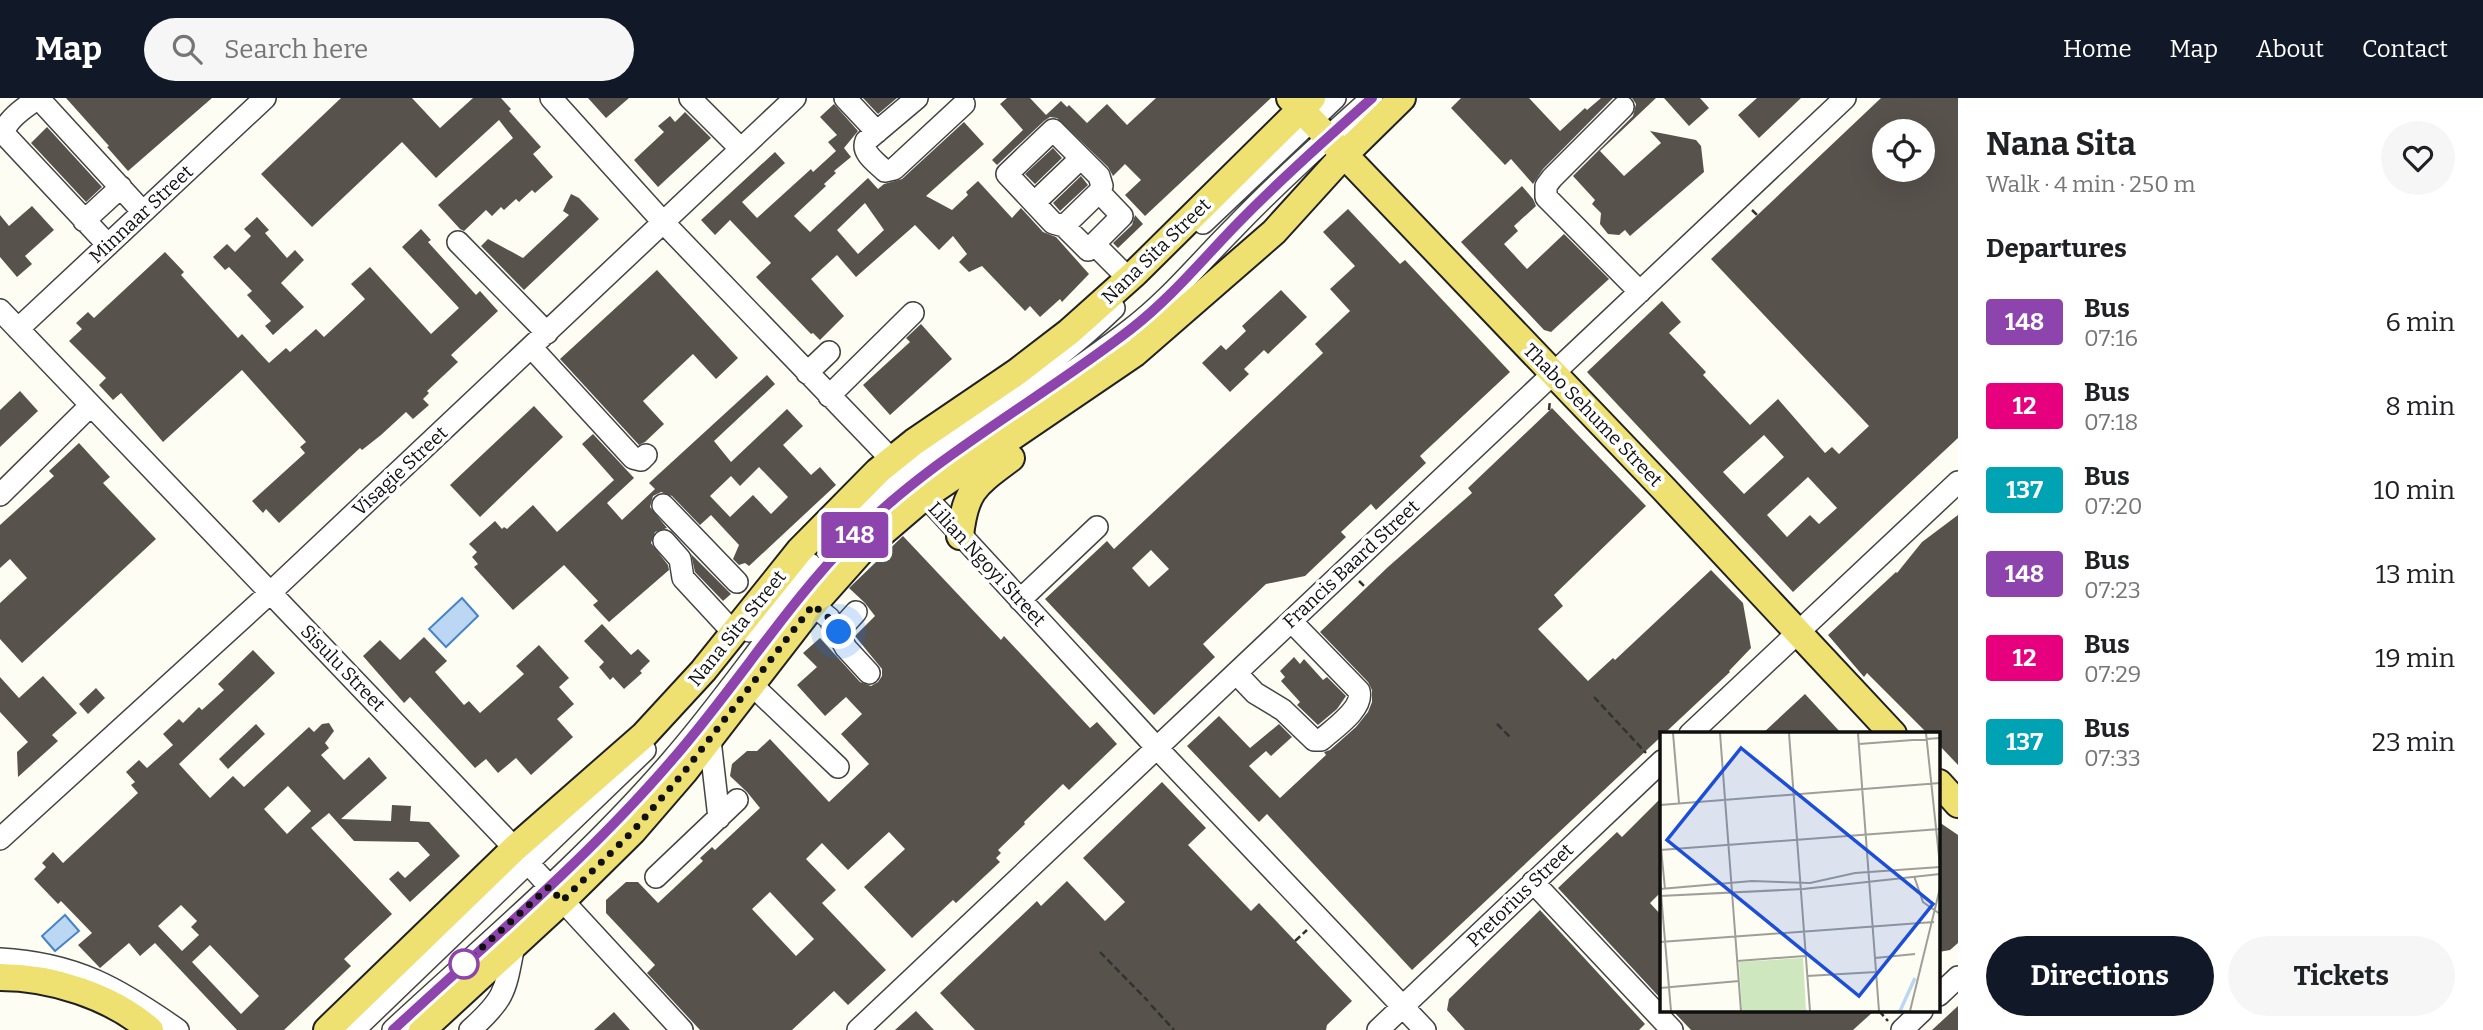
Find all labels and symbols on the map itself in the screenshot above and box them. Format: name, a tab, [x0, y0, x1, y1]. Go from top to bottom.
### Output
street label: Minnaar Street	[84, 160, 198, 268]
street label: Nana Sita Street	[1097, 193, 1215, 309]
street label: Thabo Sehume Street	[1519, 339, 1667, 491]
street label: Visagie Street	[348, 421, 452, 521]
street label: Francis Baard Street	[1278, 495, 1424, 633]
street label: Lilian Ngoyi Street	[923, 497, 1051, 631]
line badge: 148	[815, 512, 895, 558]
street label: Nana Sita Street	[683, 565, 791, 691]
your location	[821, 614, 856, 649]
street label: Sisulu Street	[296, 620, 390, 716]
inset map	[1660, 732, 1940, 1012]
street label: Pretorius Street	[1462, 838, 1578, 952]
unlabelled marker	[449, 949, 479, 979]

